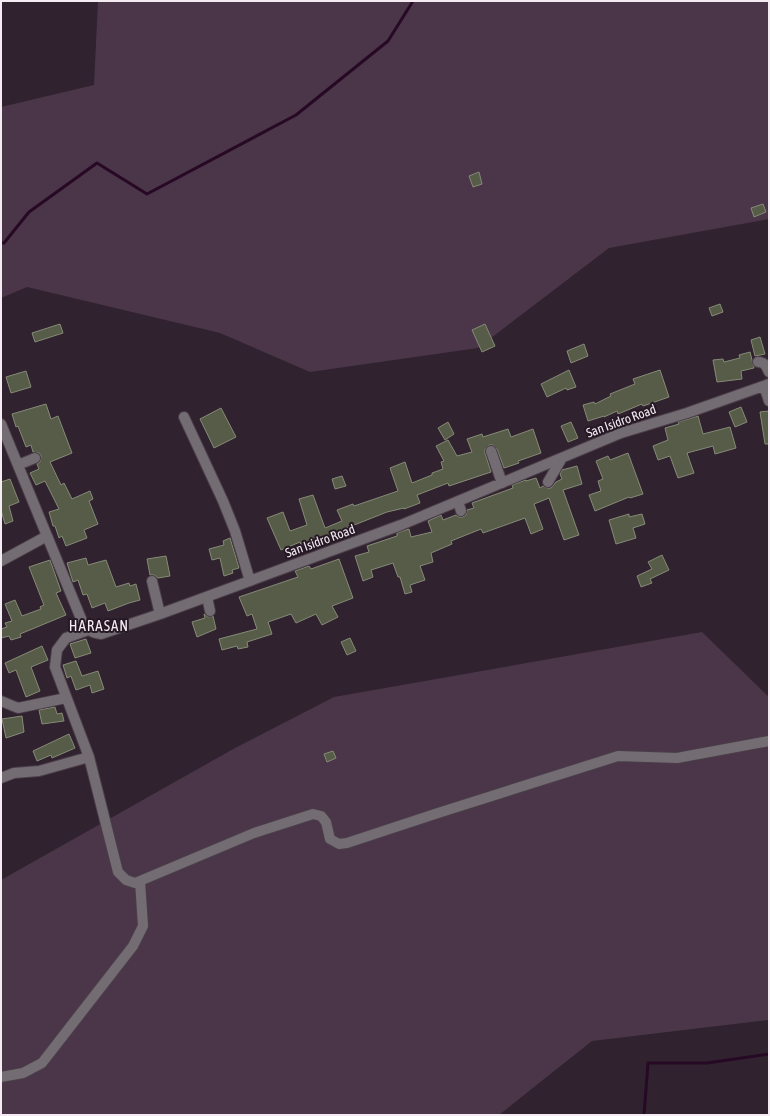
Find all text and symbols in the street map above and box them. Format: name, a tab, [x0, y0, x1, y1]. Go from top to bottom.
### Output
street label: San Isidro Road	[584, 401, 658, 441]
street label: San Isidro Road	[283, 521, 357, 561]
district label: HARASAN	[69, 617, 129, 634]

